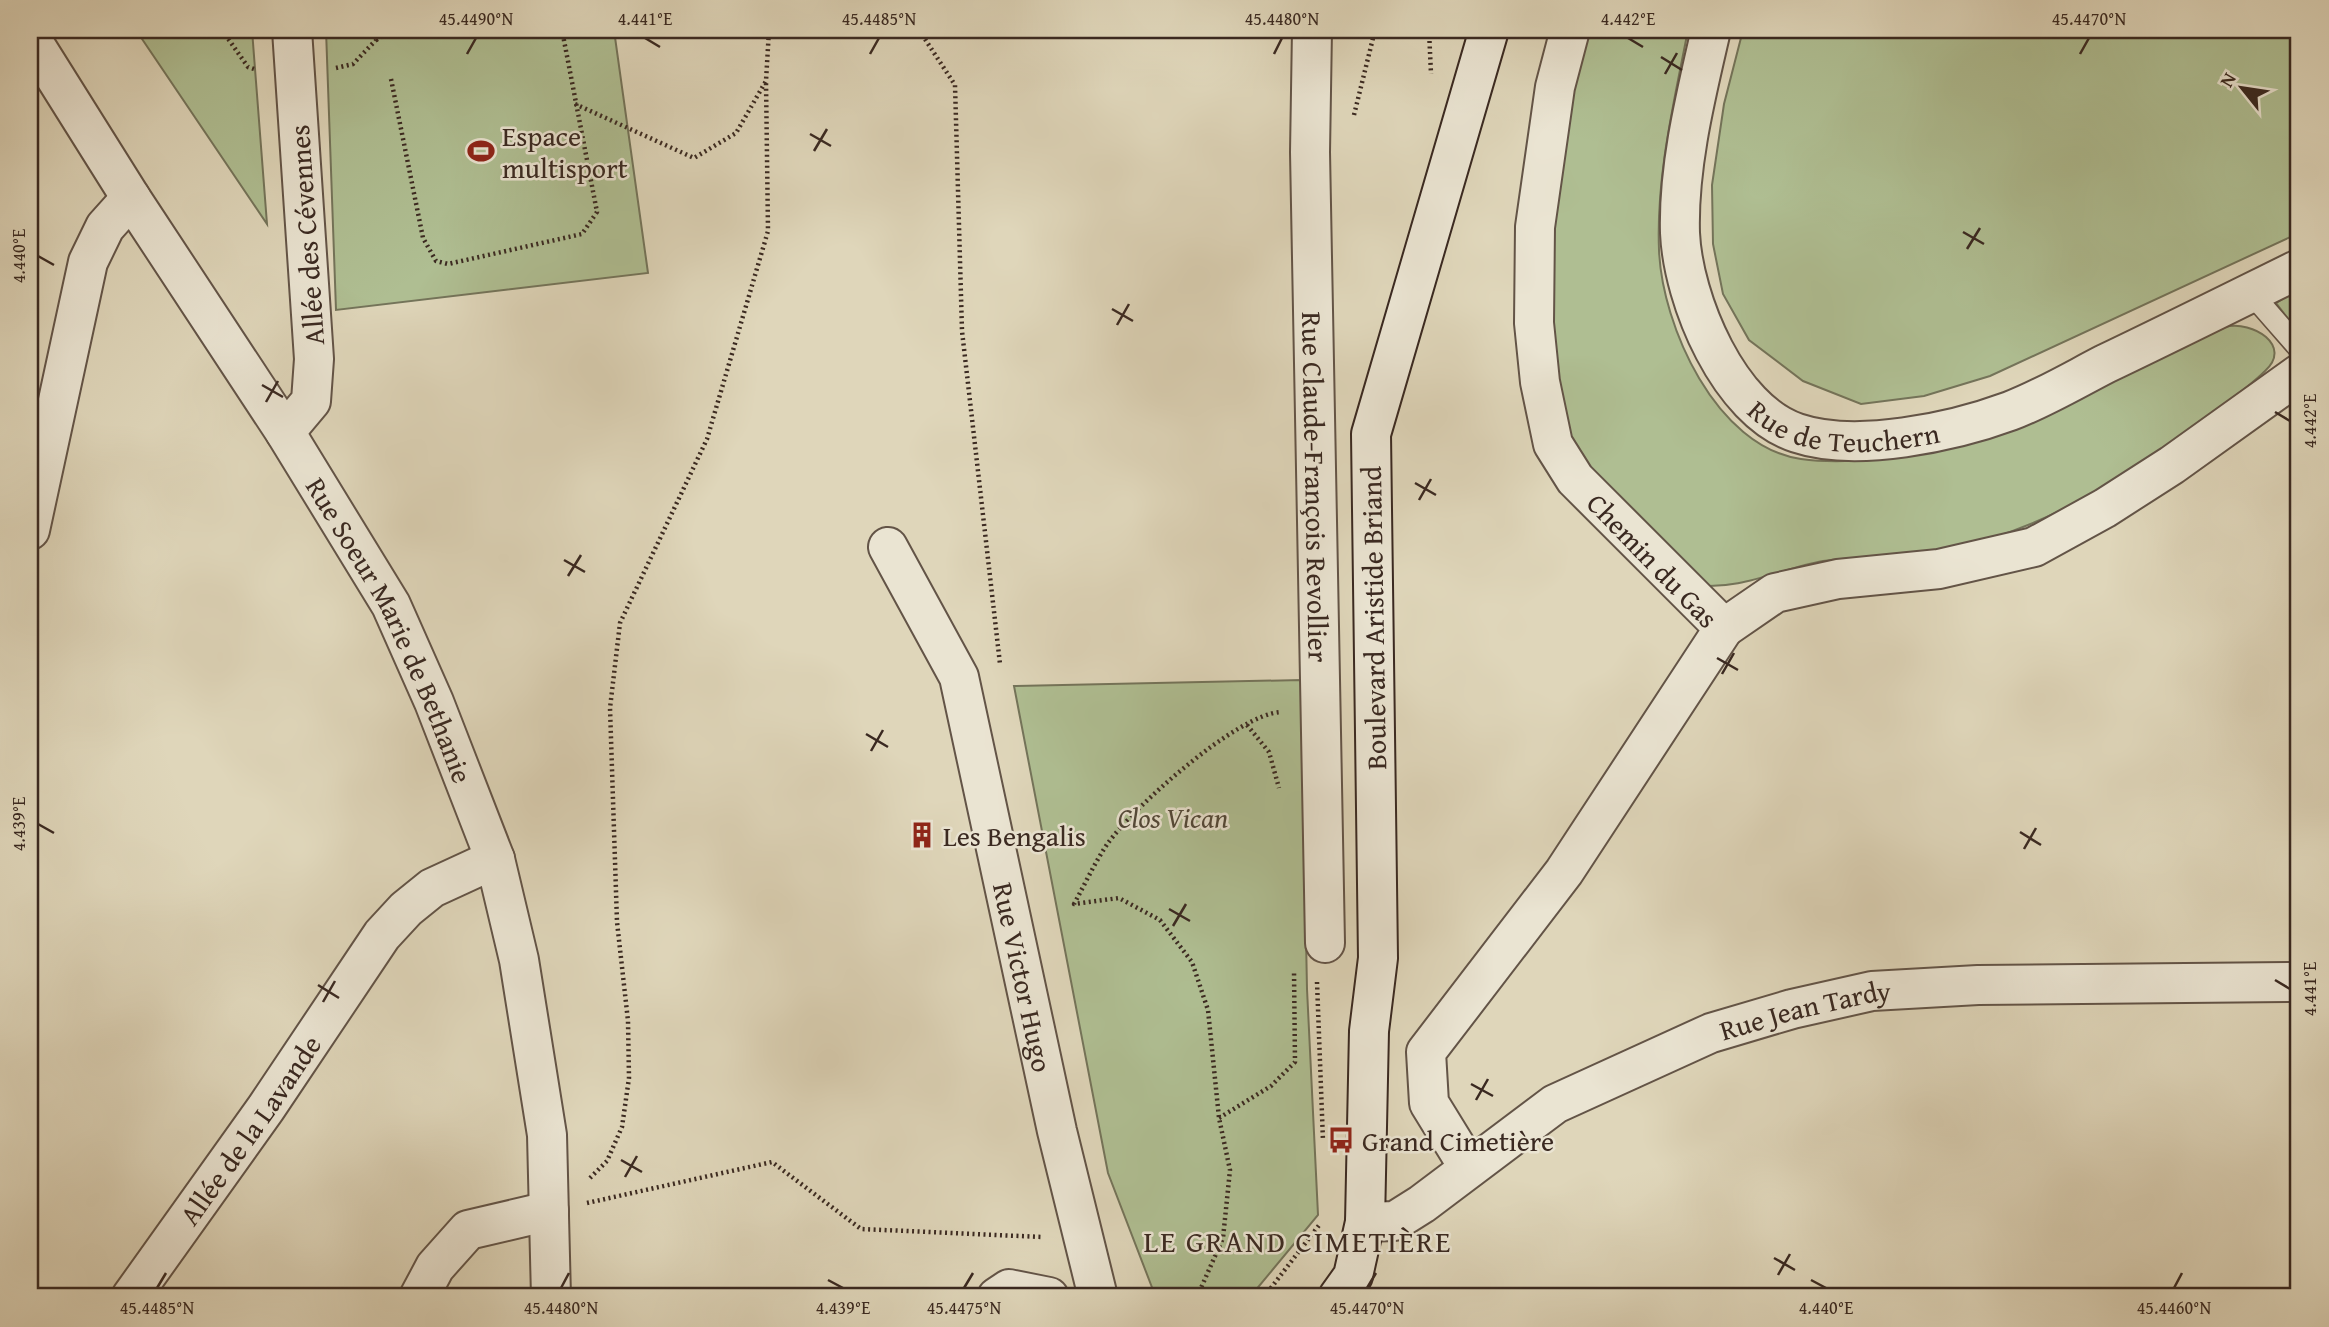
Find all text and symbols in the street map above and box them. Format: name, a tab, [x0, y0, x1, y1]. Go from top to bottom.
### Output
text: 45.4490°N	[439, 5, 514, 32]
text: 4.441°E	[618, 5, 672, 32]
text: 45.4485°N	[842, 5, 917, 32]
text: 45.4480°N	[1245, 5, 1320, 32]
text: 4.442°E	[1601, 5, 1655, 32]
text: 45.4470°N	[2052, 5, 2127, 32]
north arrow	[2206, 52, 2276, 122]
text: N	[2212, 67, 2243, 92]
place label: Espace multisport	[502, 115, 628, 188]
street label: Allée des Cévennes	[278, 123, 334, 347]
sports icon: Espace multisport	[466, 136, 496, 166]
text: 4.440°E	[5, 229, 32, 283]
street label: Rue Claude-François Revollier	[1293, 311, 1340, 663]
street label: Rue de Teuchern	[1739, 390, 1943, 462]
text: 4.442°E	[2296, 394, 2323, 448]
street label: Boulevard Aristide Briand	[1350, 466, 1396, 770]
street label: Rue Soeur Marie de Bethanie	[297, 469, 484, 789]
street label: Chemin du Gas	[1578, 483, 1728, 637]
text: 4.439°E	[5, 797, 32, 851]
park label: Clos Vican	[1118, 797, 1228, 838]
place label: Les Bengalis	[943, 815, 1086, 856]
building icon: Les Bengalis	[907, 820, 937, 850]
street label: Rue Victor Hugo	[983, 878, 1064, 1076]
text: 4.441°E	[2296, 962, 2323, 1016]
street label: Rue Jean Tardy	[1714, 969, 1892, 1050]
street label: Allée de la Lavande	[168, 1026, 330, 1233]
place label: Grand Cimetière	[1362, 1120, 1554, 1161]
bus stop icon: Grand Cimetière	[1326, 1125, 1356, 1155]
district label: LE GRAND CIMETIÈRE	[1144, 1219, 1452, 1263]
text: 45.4485°N	[120, 1294, 195, 1321]
text: 45.4480°N	[524, 1294, 599, 1321]
text: 4.439°E	[816, 1294, 870, 1321]
text: 45.4475°N	[927, 1294, 1002, 1321]
text: 45.4470°N	[1330, 1294, 1405, 1321]
text: 4.440°E	[1799, 1294, 1853, 1321]
text: 45.4460°N	[2137, 1294, 2212, 1321]

